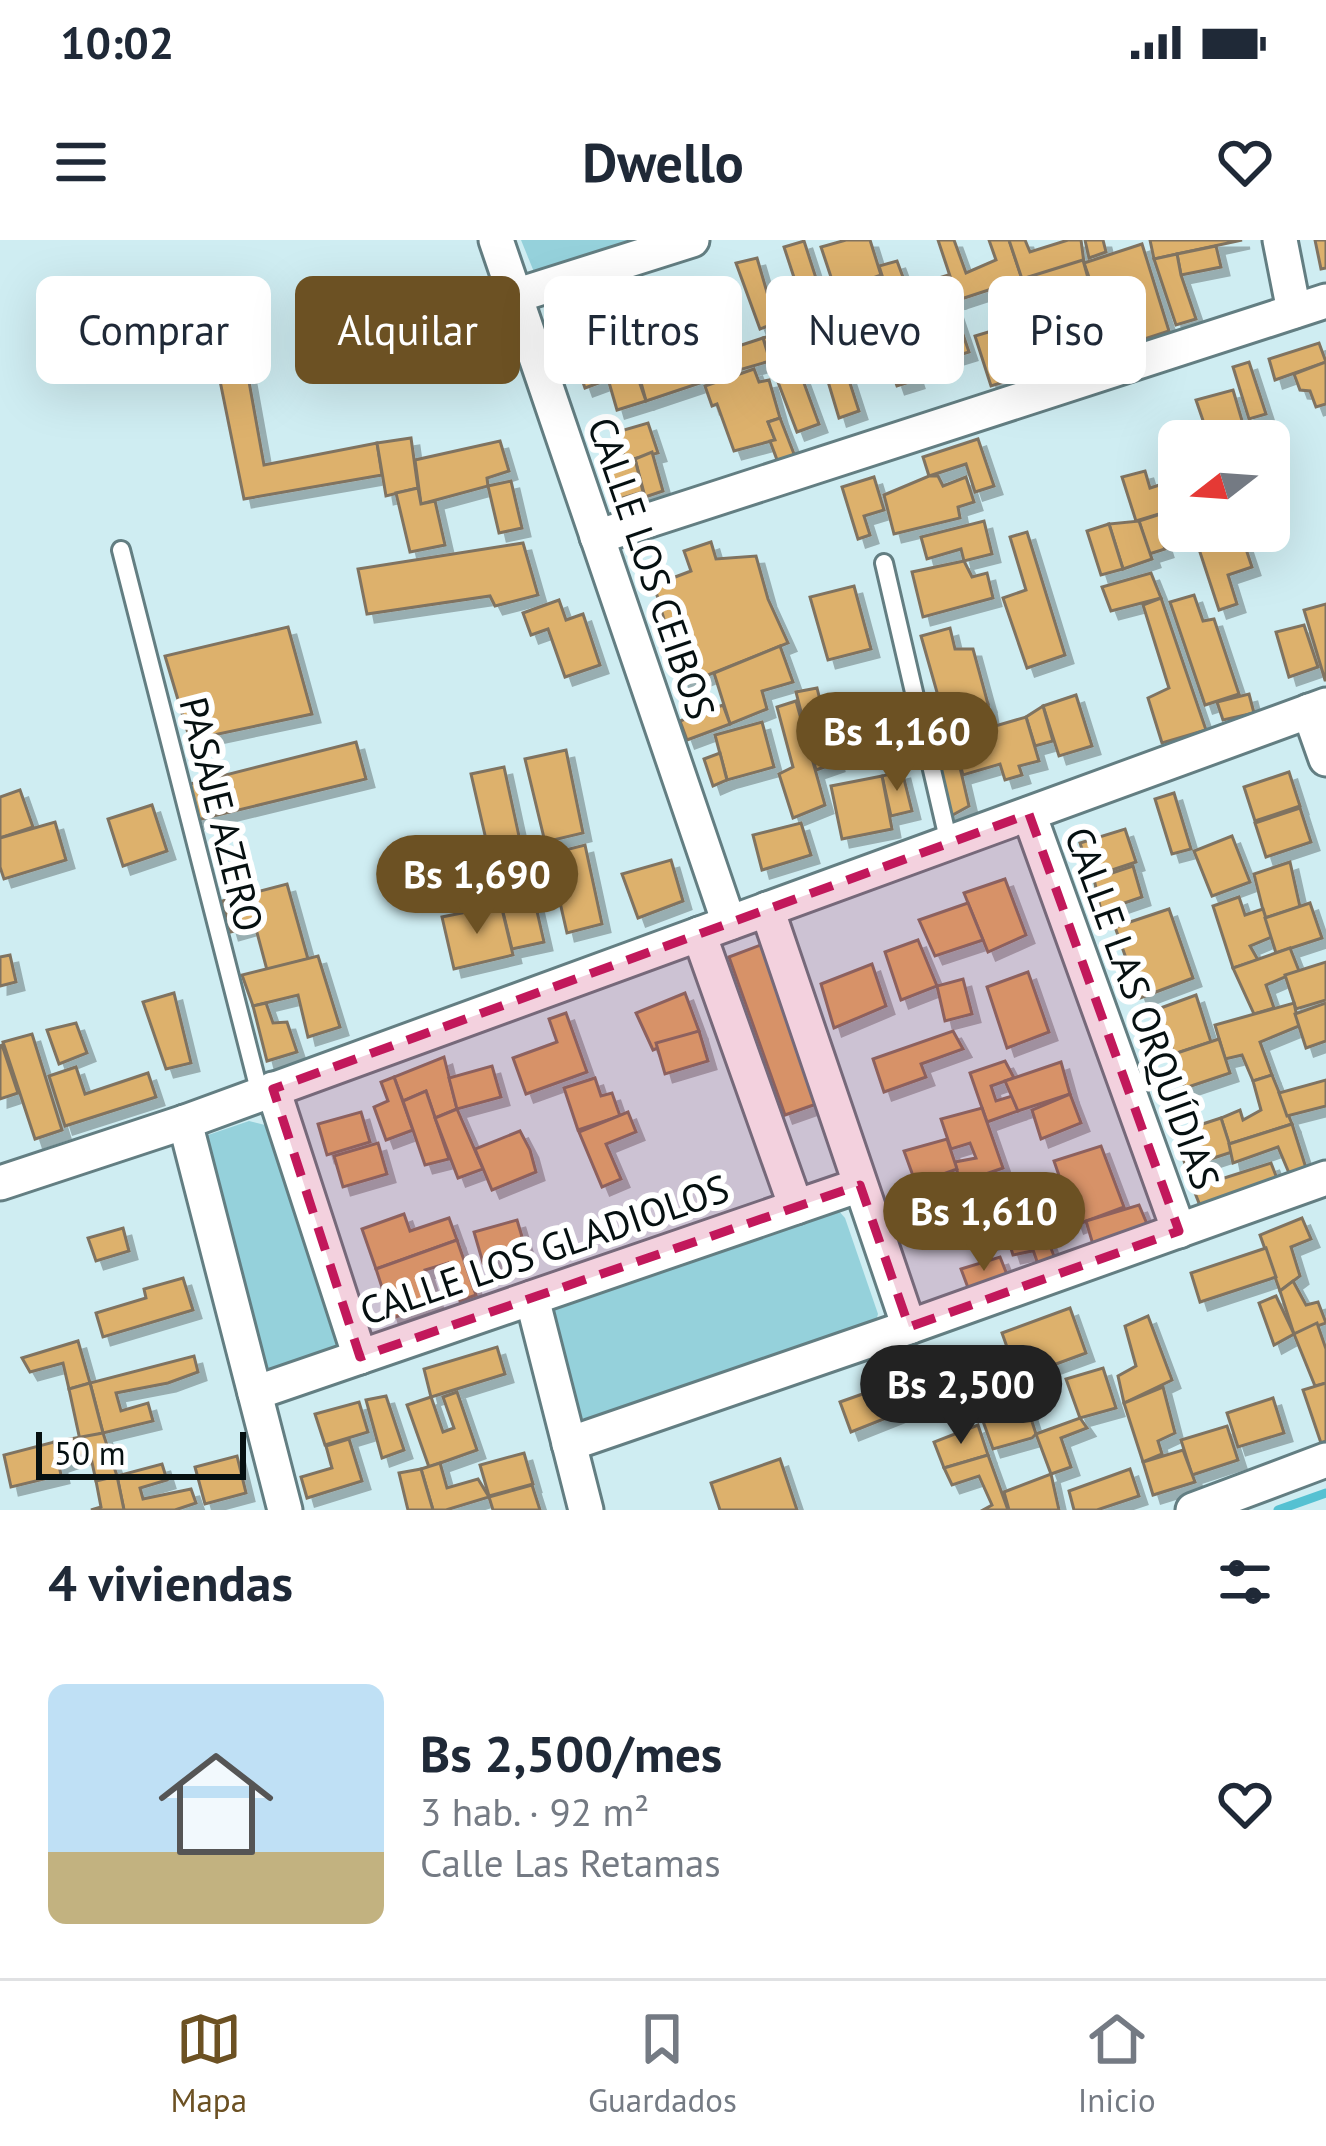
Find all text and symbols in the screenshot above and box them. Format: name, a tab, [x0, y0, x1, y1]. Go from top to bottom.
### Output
text: 10:02	[60, 13, 174, 71]
text: Dwello	[582, 127, 744, 197]
icon: menu	[48, 129, 114, 195]
icon: heart	[1212, 129, 1278, 195]
chip: Comprar	[36, 276, 271, 384]
chip: Alquilar	[295, 276, 520, 384]
chip: Filtros	[544, 276, 742, 384]
chip: Nuevo	[766, 276, 964, 384]
chip: Piso	[988, 276, 1146, 384]
street label: CALLE LOS CEIBOS	[576, 410, 728, 726]
north arrow	[1158, 420, 1290, 552]
map controls	[1158, 420, 1290, 552]
street label: PASAJE AZERO	[168, 692, 276, 936]
pin: Bs 1,160	[773, 692, 1021, 794]
text: Bs 1,160	[823, 705, 971, 756]
street label: CALLE LAS ORQUÍDIAS	[1054, 820, 1232, 1196]
pin: Bs 1,690	[353, 835, 601, 937]
text: Bs 1,690	[403, 848, 551, 899]
street label: CALLE LOS GLADIOLOS	[353, 1162, 735, 1336]
pin: Bs 1,610	[860, 1172, 1108, 1274]
text: Bs 1,610	[910, 1185, 1058, 1236]
pin: Bs 2,500	[837, 1345, 1085, 1447]
text: Bs 2,500	[887, 1358, 1035, 1409]
scale bar	[36, 1426, 246, 1479]
text: 50 m	[54, 1431, 126, 1474]
text: 4 viviendas	[48, 1549, 293, 1615]
icon: filters	[1212, 1549, 1278, 1615]
text: Bs 2,500/mes	[420, 1720, 722, 1786]
icon: home	[144, 1732, 288, 1876]
icon: heart	[1212, 1771, 1278, 1837]
text: 3 hab. · 92 m²	[420, 1786, 649, 1837]
text: Calle Las Retamas	[420, 1837, 721, 1888]
tab: Mapa	[170, 2006, 247, 2121]
tab: Guardados	[588, 2006, 737, 2121]
tab: Inicio	[1078, 2006, 1156, 2121]

